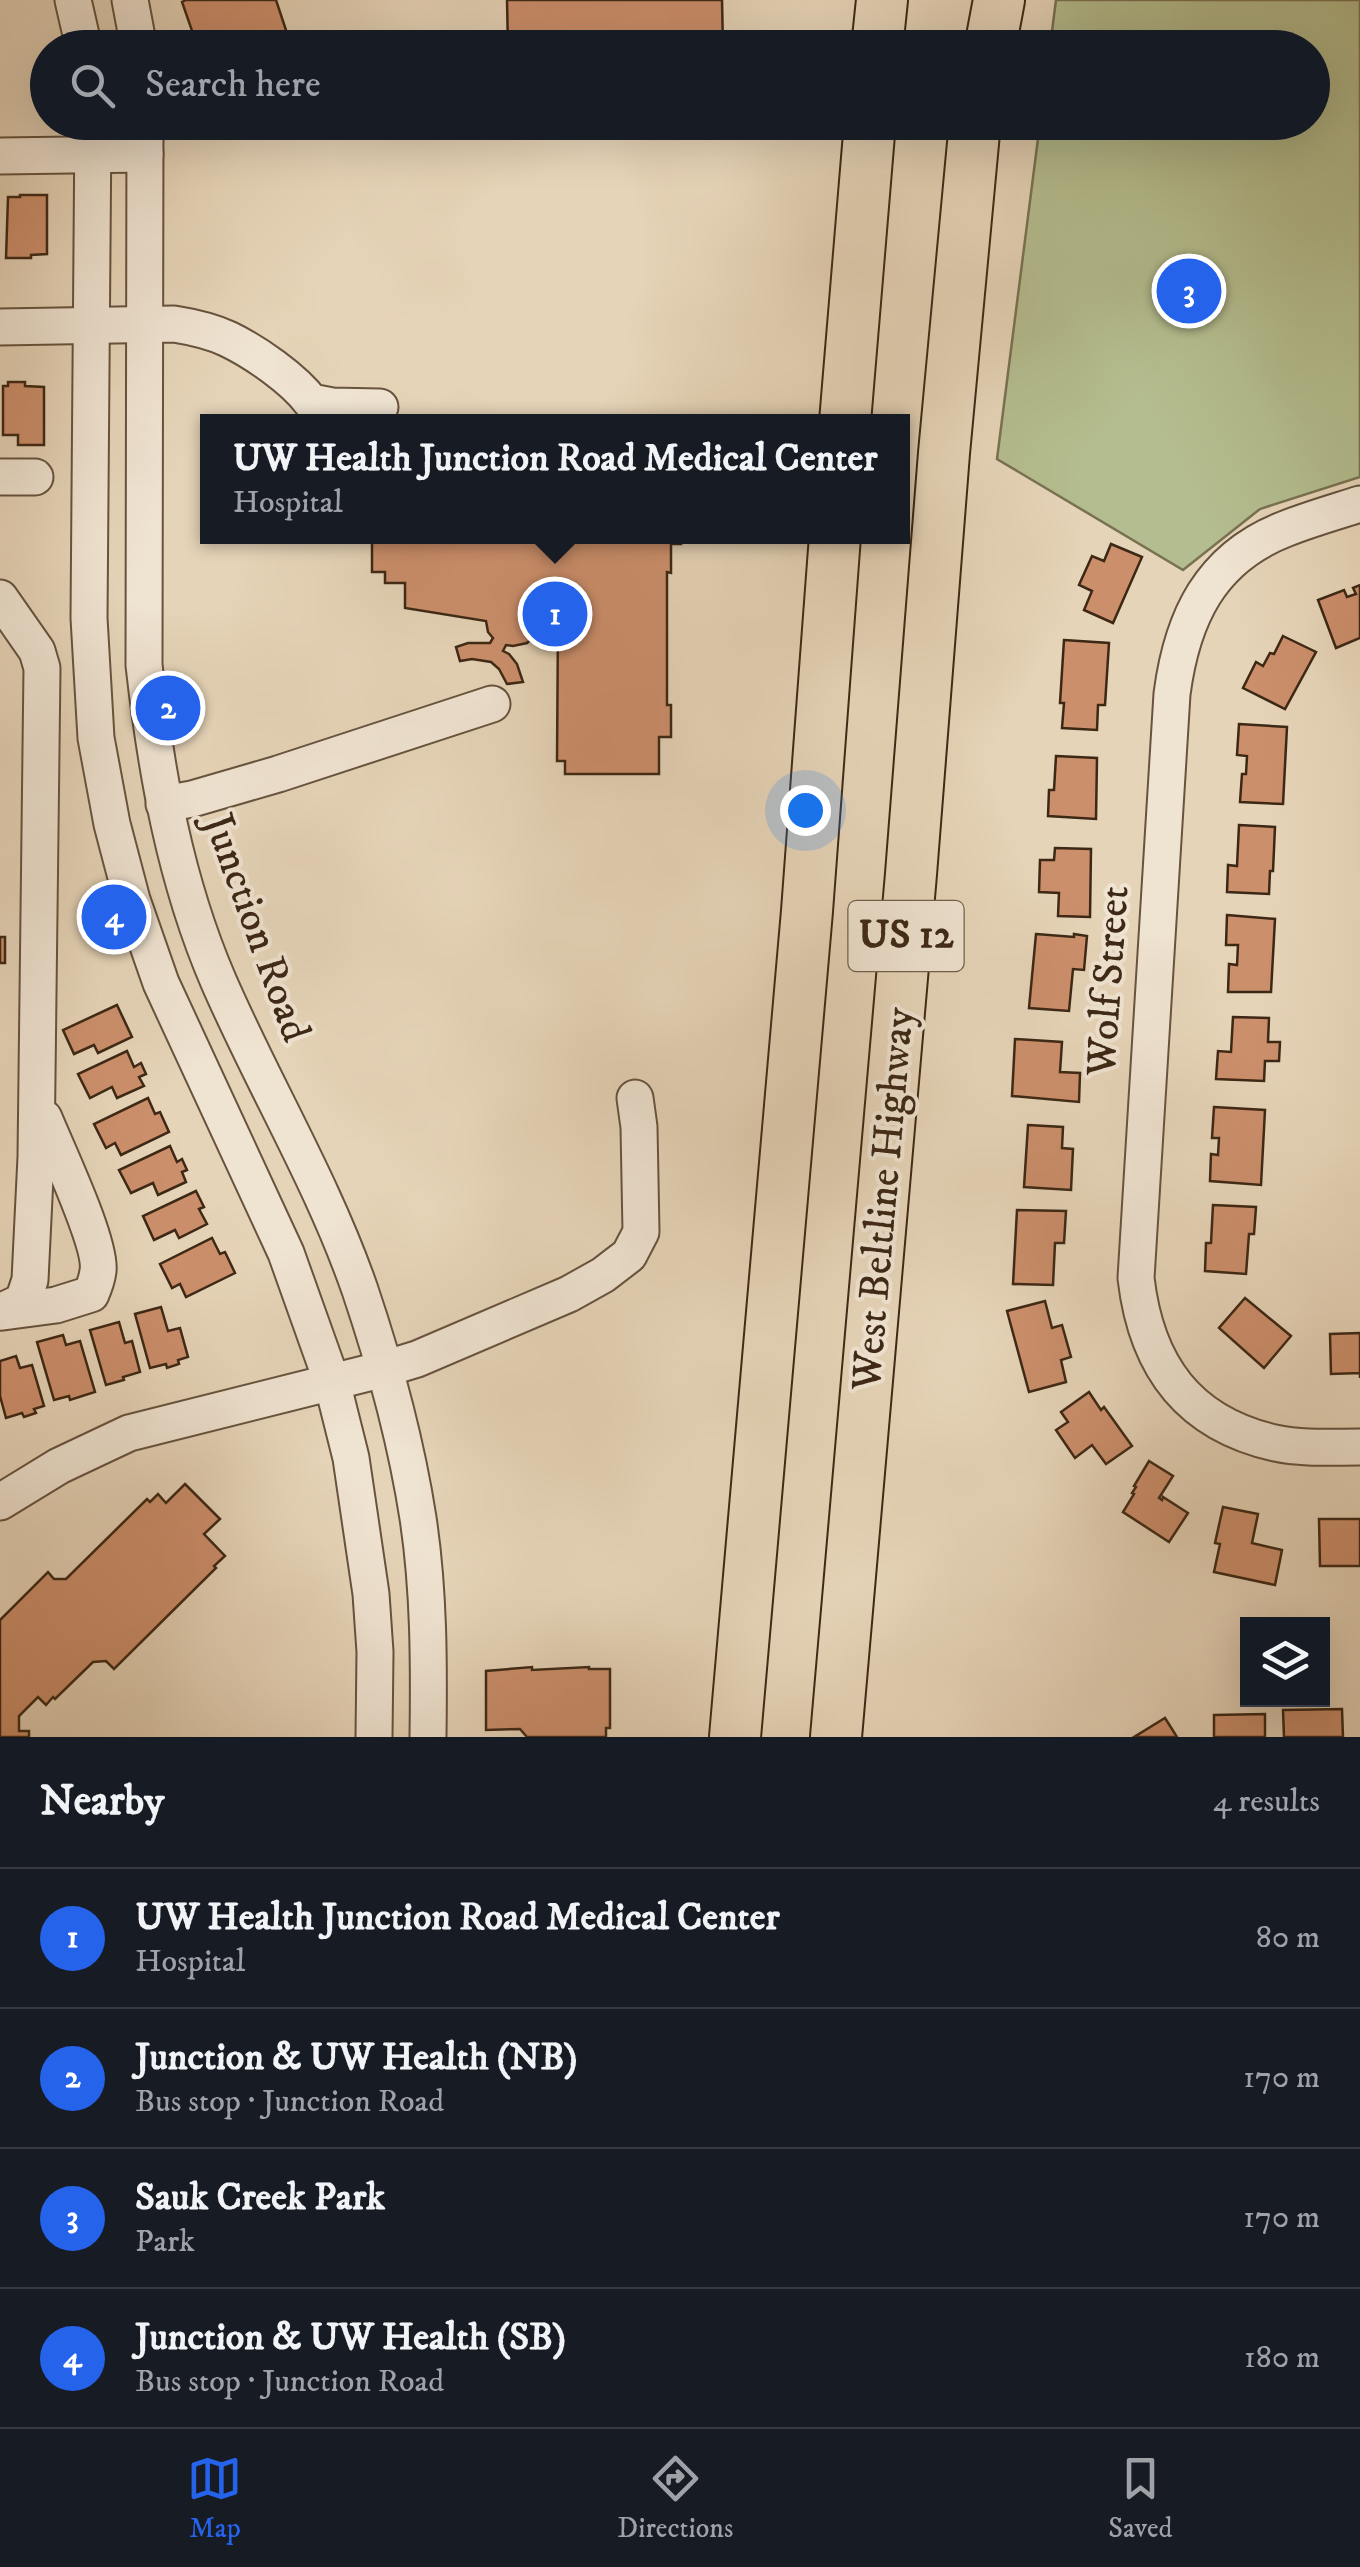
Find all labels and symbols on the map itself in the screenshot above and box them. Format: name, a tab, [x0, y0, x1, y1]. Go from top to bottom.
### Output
pin: 3	[1156, 254, 1222, 328]
pin: 1	[522, 576, 588, 652]
pin: 2	[136, 670, 200, 746]
your location	[780, 785, 831, 836]
street label: Junction Road	[189, 803, 321, 1049]
pin: 4	[82, 880, 146, 954]
street label: Wolf Street	[1076, 884, 1142, 1079]
road number: US 12	[848, 901, 964, 971]
street label: West Beltline Highway	[841, 1004, 927, 1394]

